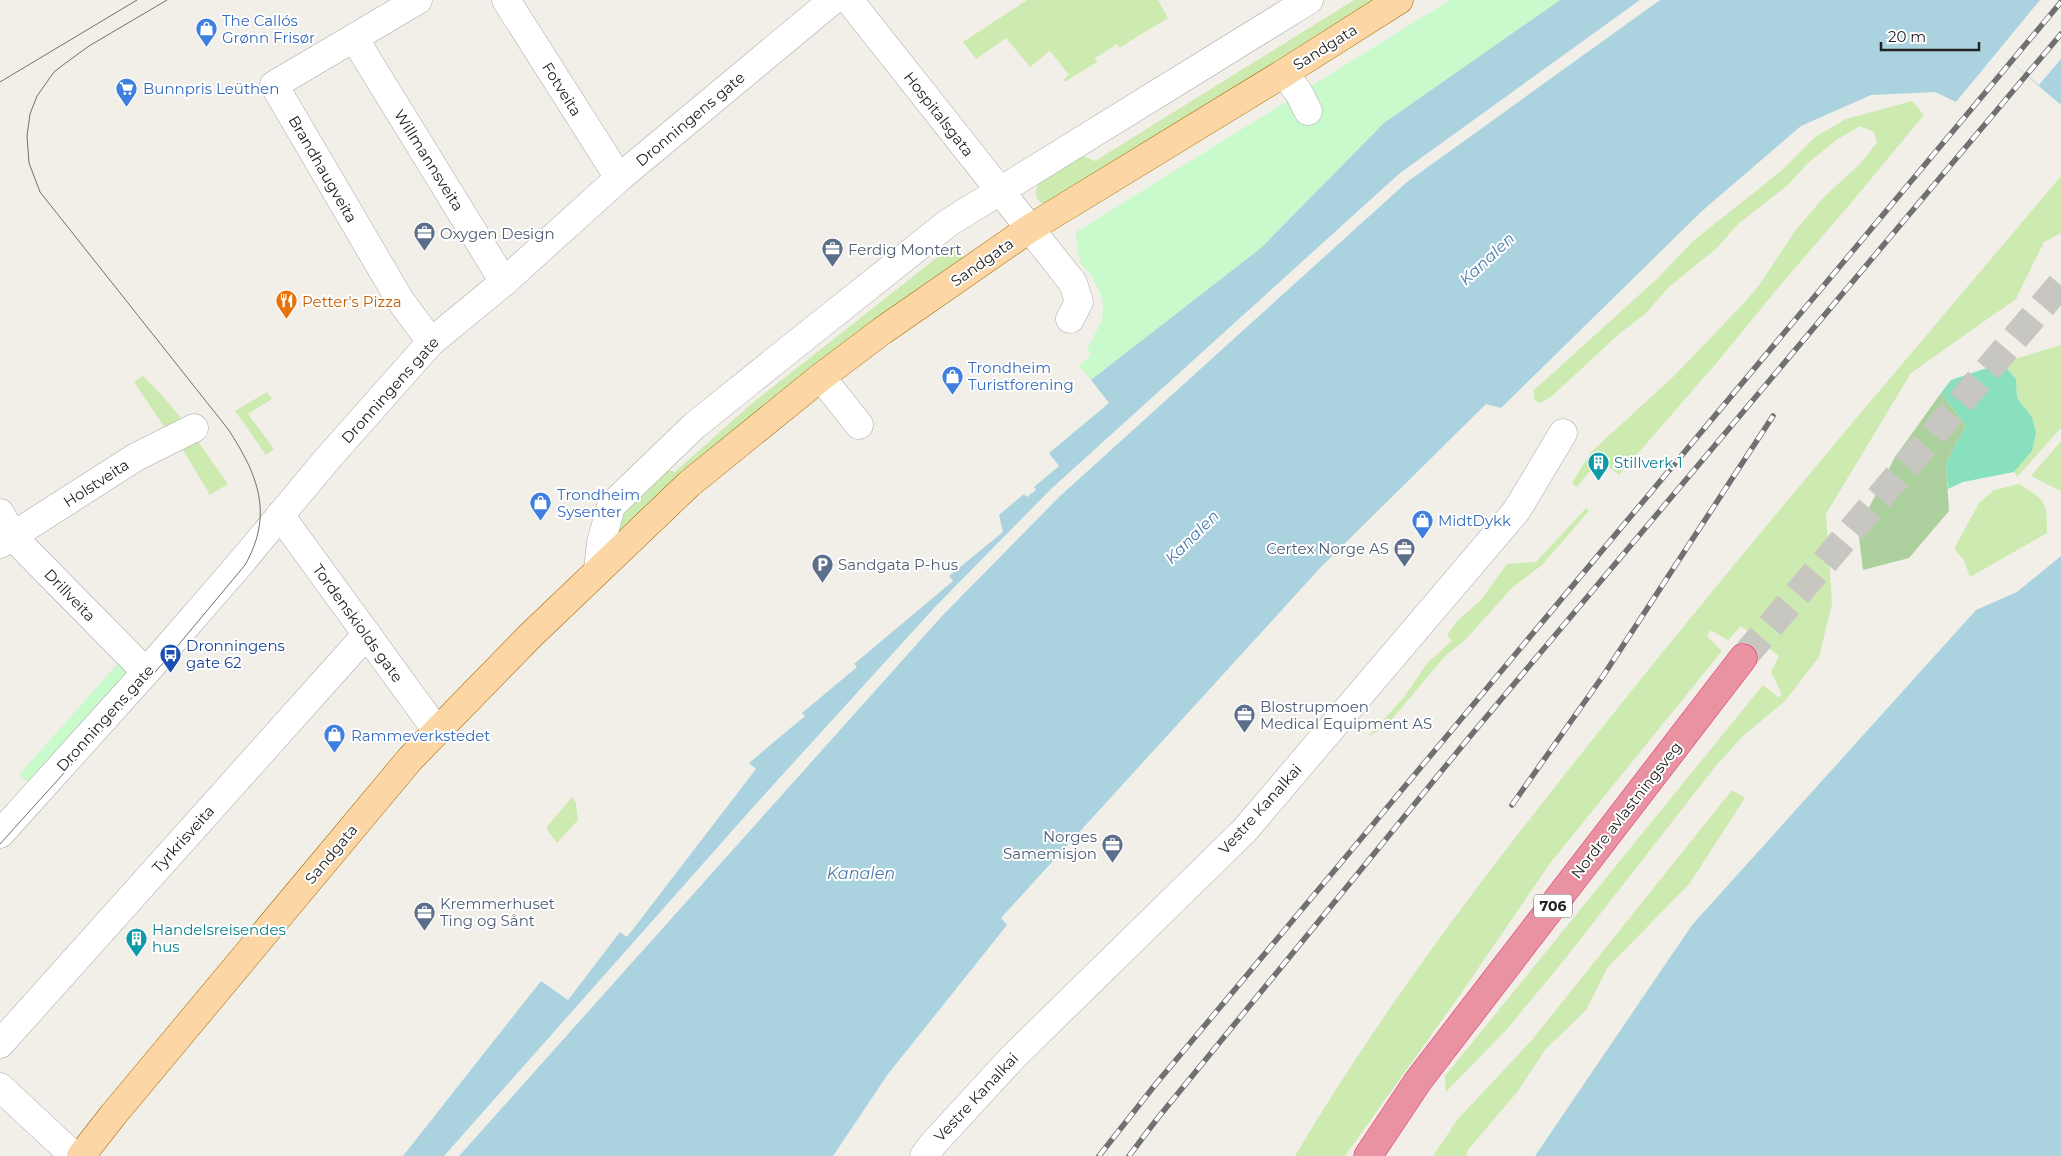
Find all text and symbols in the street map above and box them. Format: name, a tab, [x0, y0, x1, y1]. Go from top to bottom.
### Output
place label: The Callós Grønn Frisør	[222, 11, 315, 47]
shop icon: The Callós Grønn Frisør	[194, 17, 218, 48]
street label: Sandgata	[1289, 20, 1361, 74]
scale bar	[1881, 20, 1978, 52]
text: 20 m	[1888, 27, 1926, 46]
street label: Fotveita	[538, 58, 586, 120]
street label: Dronningens gate	[631, 68, 749, 170]
street label: Hospitalsgata	[900, 68, 978, 160]
supermarket icon: Bunnpris Leüthen	[115, 76, 139, 107]
place label: Bunnpris Leüthen	[143, 79, 279, 98]
street label: Willmannsveita	[390, 106, 468, 214]
street label: Brandhaugveita	[285, 112, 361, 226]
office icon: Oxygen Design	[412, 221, 436, 252]
place label: Oxygen Design	[440, 224, 555, 243]
water label: Kanalen	[1456, 229, 1518, 289]
street label: Sandgata	[947, 234, 1017, 290]
office icon: Ferdig Montert	[820, 237, 844, 268]
place label: Ferdig Montert	[848, 240, 962, 259]
restaurant icon: Petter's Pizza	[274, 289, 298, 320]
place label: Petter's Pizza	[302, 292, 402, 311]
street label: Dronningens gate	[337, 333, 443, 447]
place label: Trondheim Turistforening	[968, 358, 1074, 394]
shop icon: Trondheim Turistforening	[940, 364, 964, 395]
building icon: Stillverk 1	[1586, 450, 1610, 481]
place label: Stillverk 1	[1614, 453, 1683, 472]
street label: Holstveita	[60, 455, 132, 511]
place label: Trondheim Sysenter	[557, 485, 640, 521]
shop icon: Trondheim Sysenter	[529, 491, 553, 522]
water label: Kanalen	[1161, 506, 1223, 568]
shop icon: MidtDykk	[1410, 508, 1434, 539]
place label: MidtDykk	[1438, 511, 1511, 530]
office icon: Certex Norge AS	[1393, 536, 1417, 567]
place label: Certex Norge AS	[1266, 539, 1389, 558]
parking icon: Sandgata P-hus	[810, 552, 834, 583]
place label: Sandgata P-hus	[838, 555, 958, 574]
street label: Tordenskiolds gate	[309, 560, 407, 686]
street label: Drillveita	[40, 565, 100, 625]
place label: Dronningens gate 62	[186, 636, 285, 672]
bus stop icon: Dronningens gate 62	[158, 642, 182, 673]
street label: Dronningens gate	[52, 661, 158, 775]
place label: Blostrupmoen Medical Equipment AS	[1260, 697, 1432, 733]
office icon: Blostrupmoen Medical Equipment AS	[1232, 703, 1256, 734]
shop icon: Rammeverkstedet	[323, 723, 347, 754]
place label: Rammeverkstedet	[351, 726, 490, 745]
street label: Nordre avlastningsveg	[1567, 738, 1685, 882]
street label: Vestre Kanalkai	[1214, 760, 1306, 858]
street label: Tyrkrisveita	[148, 801, 218, 877]
street label: Sandgata	[301, 820, 361, 888]
place label: Norges Samemisjon	[1003, 827, 1097, 863]
office icon: Norges Samemisjon	[1101, 833, 1125, 864]
water label: Kanalen	[827, 864, 895, 883]
place label: Kremmerhuset Ting og Sånt	[440, 894, 555, 930]
road number: 706	[1534, 894, 1572, 918]
office icon: Kremmerhuset Ting og Sånt	[412, 900, 436, 931]
place label: Handelsreisendes hus	[152, 920, 286, 956]
building icon: Handelsreisendes hus	[124, 926, 148, 957]
street label: Vestre Kanalkai	[930, 1048, 1022, 1146]

